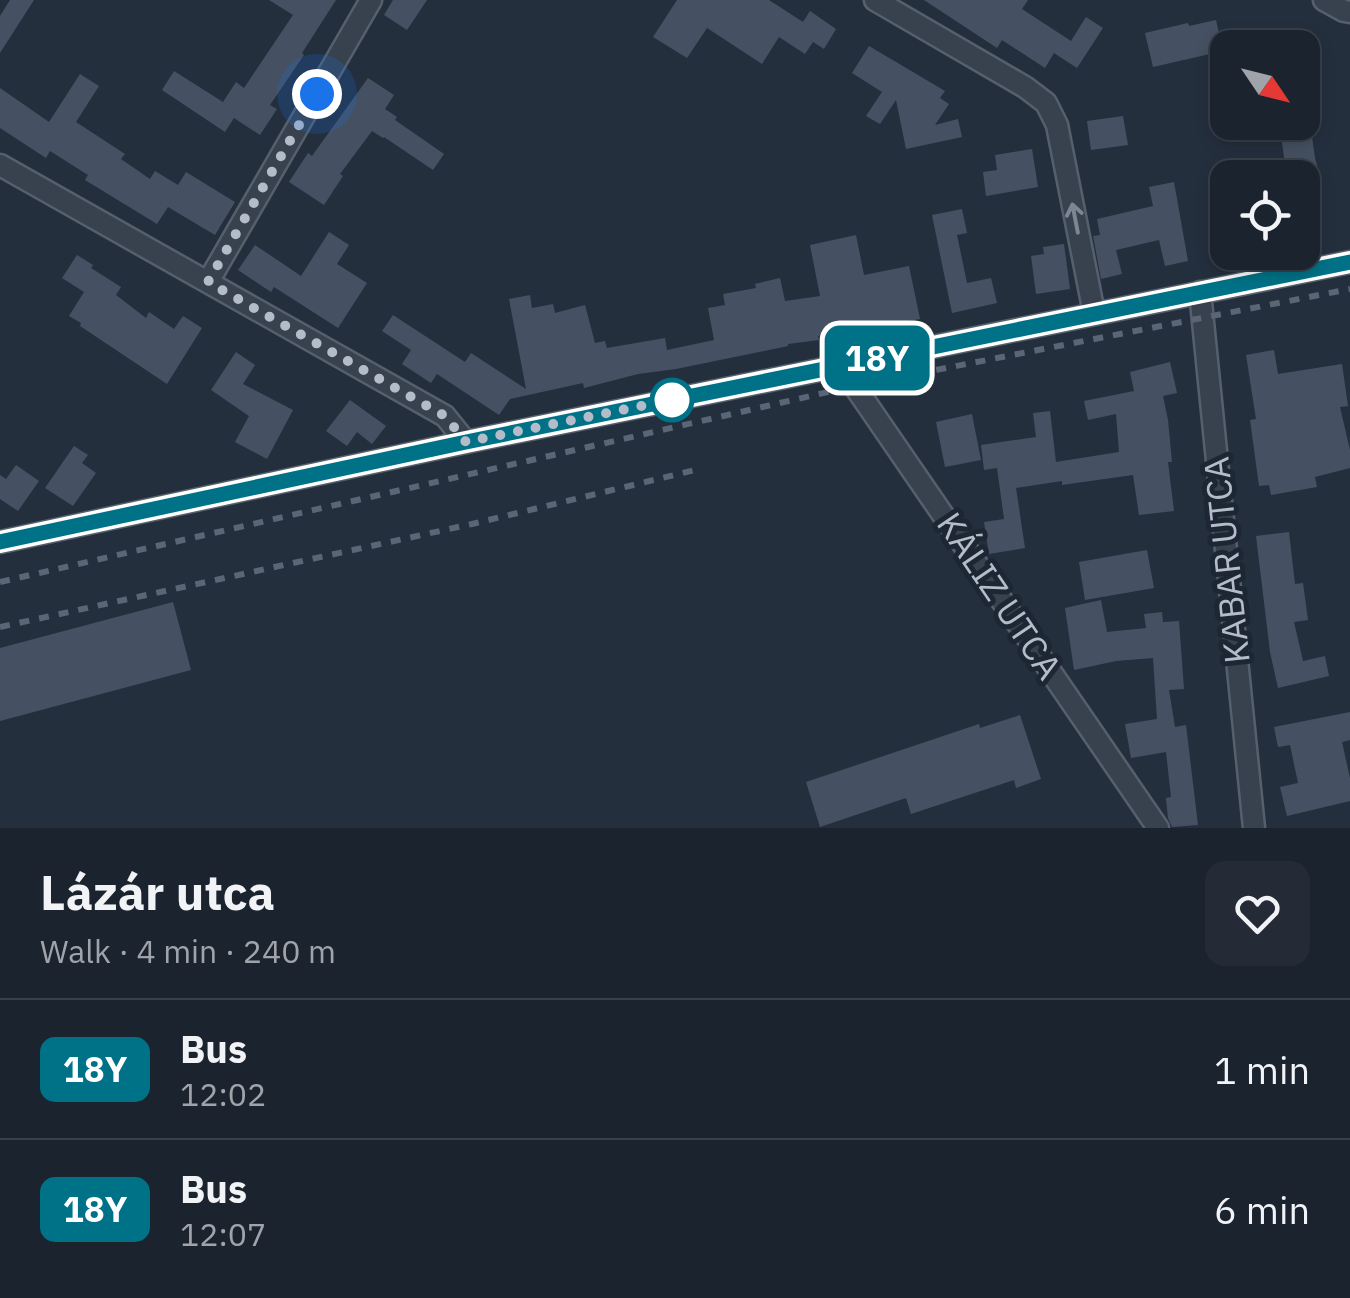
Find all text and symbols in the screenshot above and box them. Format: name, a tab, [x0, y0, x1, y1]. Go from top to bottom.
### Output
north arrow	[1210, 30, 1320, 140]
map controls	[1210, 30, 1320, 270]
your location	[292, 69, 342, 119]
button: locate	[1210, 160, 1320, 270]
one-way arrow	[1065, 202, 1084, 234]
line badge: 18Y	[820, 326, 934, 390]
text: 18Y	[845, 335, 909, 381]
unlabelled marker	[651, 379, 693, 421]
street label: KABAR UTCA	[1192, 455, 1260, 666]
street label: KÁLIZ UTCA	[927, 503, 1073, 688]
text: Lázár utca	[40, 861, 275, 923]
button: heart	[1205, 861, 1310, 966]
text: Walk · 4 min · 240 m	[40, 930, 336, 972]
text: Bus	[180, 1024, 247, 1073]
text: 1 min	[1214, 1045, 1310, 1094]
text: 18Y	[63, 1046, 127, 1092]
text: 12:02	[180, 1073, 266, 1115]
text: Bus	[180, 1164, 247, 1213]
text: 6 min	[1214, 1185, 1310, 1234]
text: 18Y	[63, 1186, 127, 1232]
text: 12:07	[180, 1213, 266, 1255]

